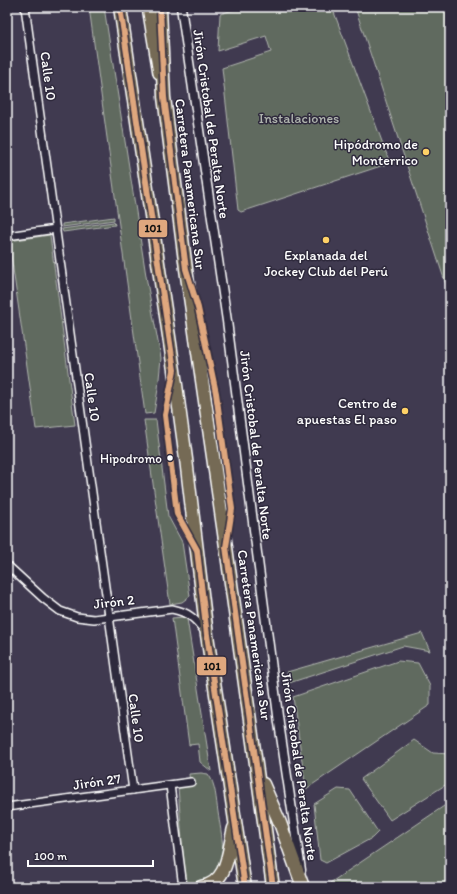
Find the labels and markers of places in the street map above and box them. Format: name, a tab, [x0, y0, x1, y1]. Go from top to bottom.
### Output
place label: Hipódromo de Monterrico	[334, 136, 418, 169]
marker: Hipódromo de Monterrico	[421, 147, 431, 157]
marker: Explanada del Jockey Club del Perú	[321, 235, 331, 245]
place label: Explanada del Jockey Club del Perú	[264, 247, 388, 280]
place label: Centro de apuestas El paso	[297, 395, 397, 428]
marker: Centro de apuestas El paso	[400, 406, 410, 416]
place label: Hipodromo	[100, 451, 162, 466]
marker: Hipodromo	[165, 453, 175, 463]

